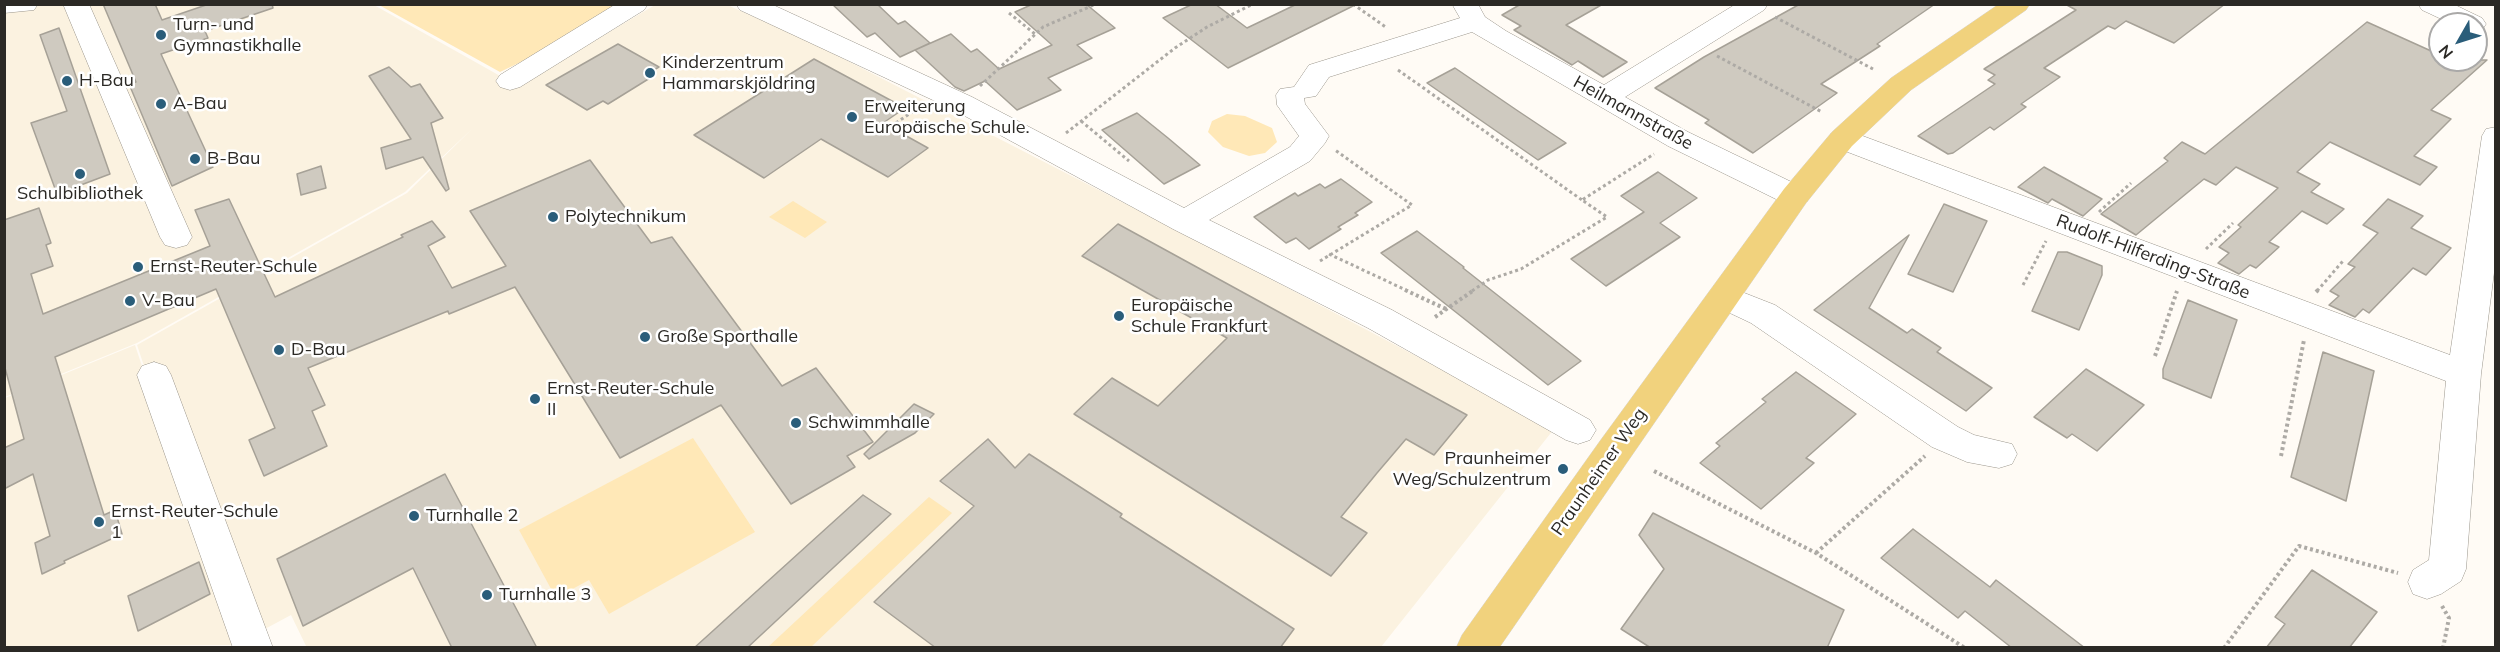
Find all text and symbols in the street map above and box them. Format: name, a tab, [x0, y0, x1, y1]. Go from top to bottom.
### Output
north arrow	[2428, 12, 2488, 72]
place label: Turn- und Gymnastikhalle	[173, 14, 301, 57]
marker: Turn- und Gymnastikhalle	[154, 28, 168, 42]
text: N	[2434, 41, 2457, 63]
place label: Kinderzentrum Hammarskjöldring	[662, 52, 816, 94]
marker: Kinderzentrum Hammarskjöldring	[643, 66, 657, 80]
place label: H-Bau	[79, 70, 134, 92]
street label: Heilmannstraße	[1569, 71, 1697, 155]
marker: H-Bau	[60, 74, 74, 88]
place label: A-Bau	[173, 93, 227, 115]
place label: Erweiterung Europäische Schule.	[864, 96, 1030, 138]
marker: A-Bau	[154, 97, 168, 111]
marker: Erweiterung Europäische Schule.	[845, 110, 859, 124]
place label: B-Bau	[207, 148, 260, 170]
marker: B-Bau	[188, 152, 202, 166]
marker: Schulbibliothek	[73, 167, 87, 181]
place label: Schulbibliothek	[17, 183, 143, 205]
place label: Polytechnikum	[565, 206, 686, 228]
marker: Polytechnikum	[546, 210, 560, 224]
street label: Rudolf-Hilferding-Straße	[2053, 210, 2253, 304]
place label: Ernst-Reuter-Schule	[150, 256, 317, 278]
marker: Ernst-Reuter-Schule	[131, 260, 145, 274]
place label: V-Bau	[142, 290, 195, 312]
marker: V-Bau	[123, 294, 137, 308]
place label: Europäische Schule Frankfurt	[1131, 295, 1268, 338]
marker: Europäische Schule Frankfurt	[1112, 309, 1126, 323]
place label: Große Sporthalle	[657, 326, 798, 348]
marker: Große Sporthalle	[638, 330, 652, 344]
place label: D-Bau	[291, 339, 346, 361]
marker: D-Bau	[272, 343, 286, 357]
place label: Ernst-Reuter-Schule II	[547, 378, 714, 420]
marker: Ernst-Reuter-Schule II	[528, 392, 542, 406]
street label: Praunheimer Weg	[1547, 404, 1651, 540]
place label: Schwimmhalle	[808, 412, 930, 434]
marker: Schwimmhalle	[789, 416, 803, 430]
place label: Praunheimer Weg/Schulzentrum	[1392, 448, 1551, 490]
marker: Praunheimer Weg/Schulzentrum	[1556, 462, 1570, 476]
place label: Ernst-Reuter-Schule 1	[111, 501, 278, 544]
place label: Turnhalle 2	[426, 505, 518, 527]
marker: Turnhalle 2	[407, 509, 421, 523]
marker: Ernst-Reuter-Schule 1	[92, 515, 106, 529]
place label: Turnhalle 3	[499, 584, 591, 606]
marker: Turnhalle 3	[480, 588, 494, 602]

